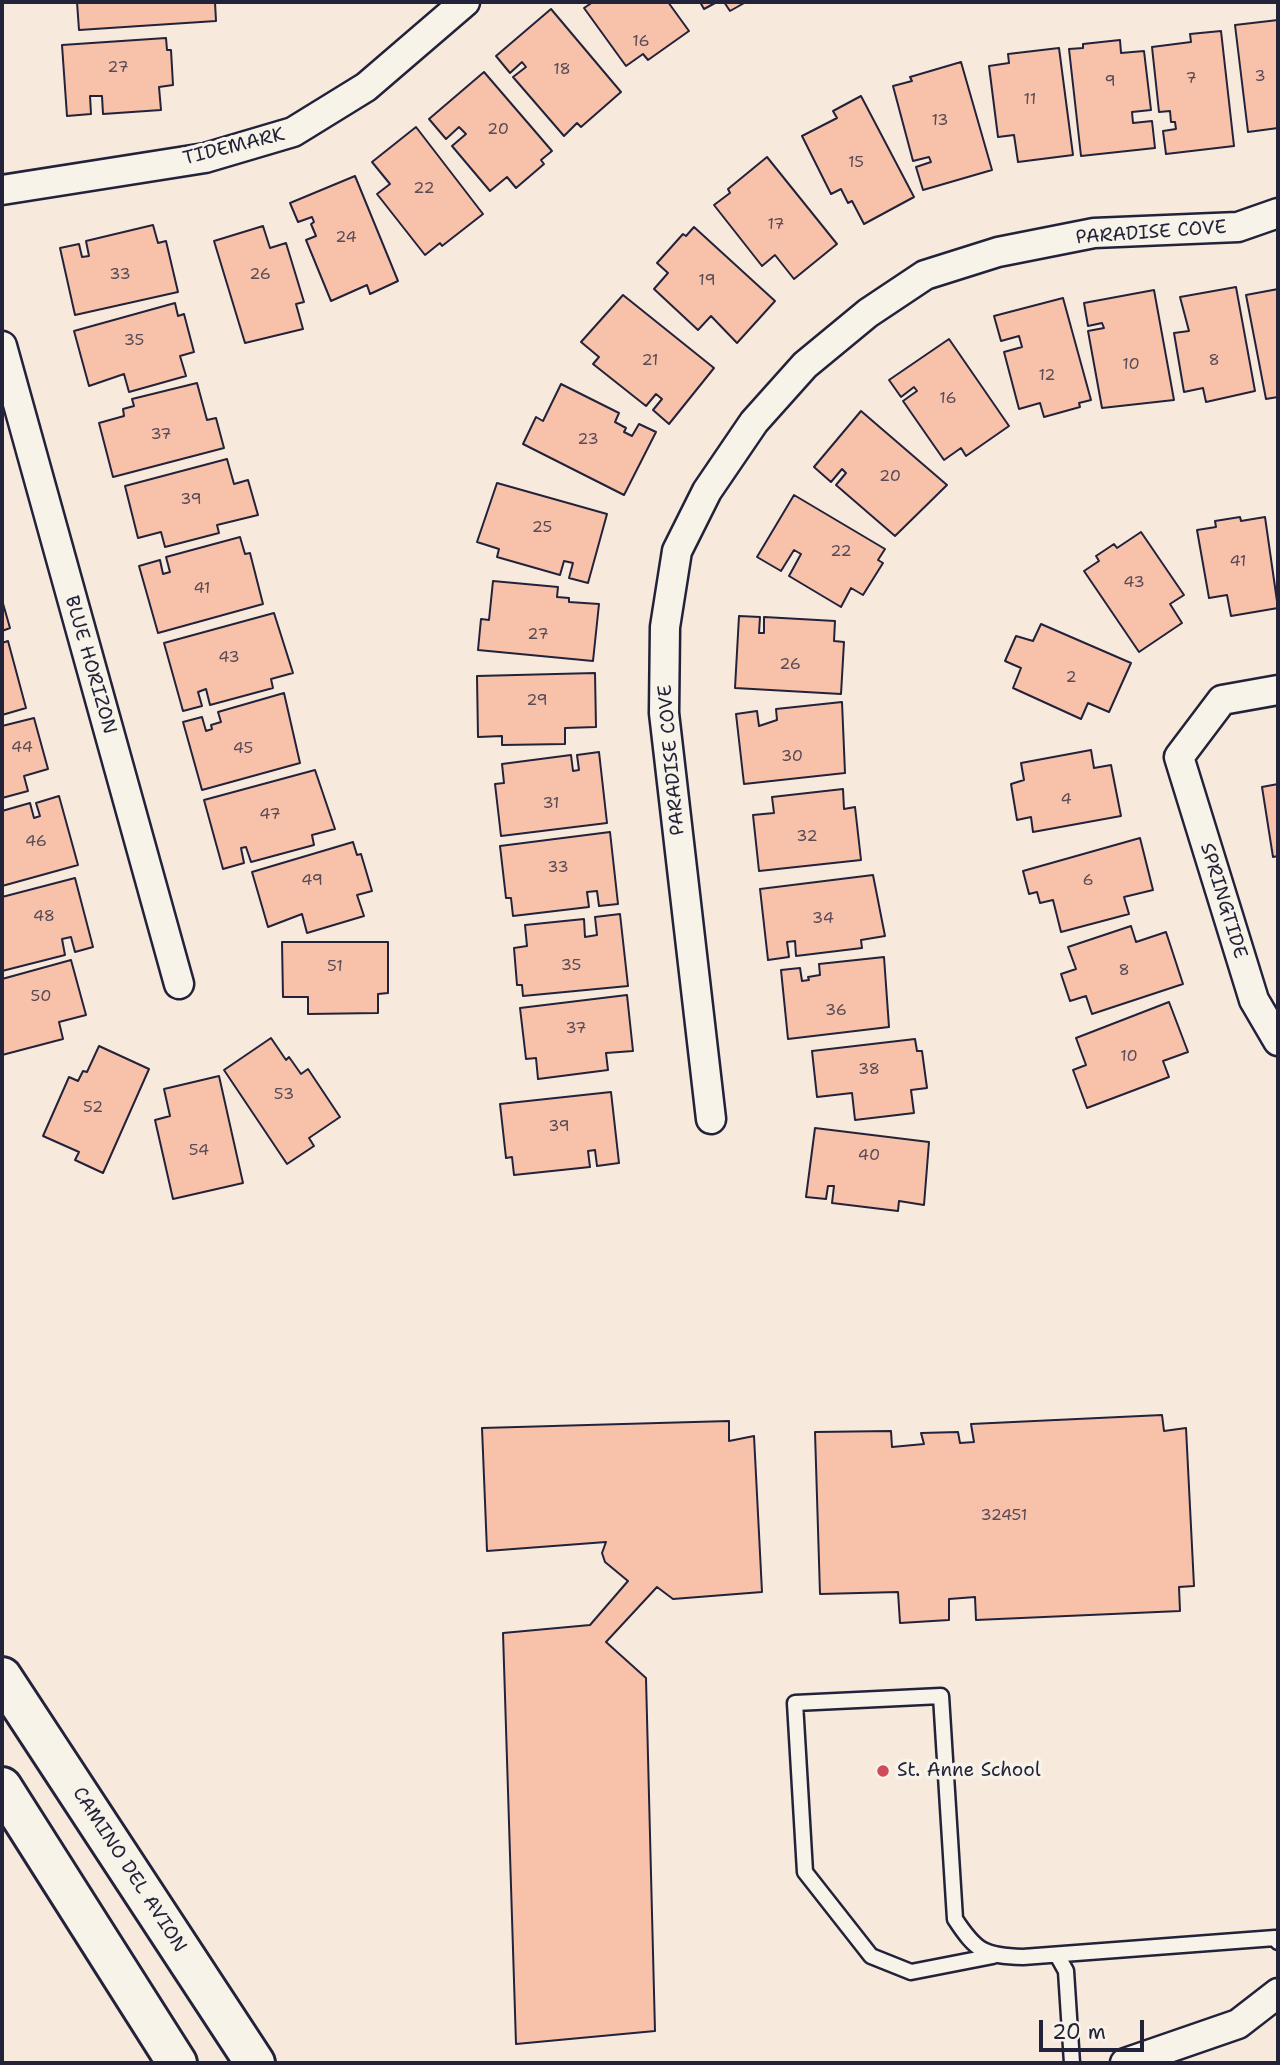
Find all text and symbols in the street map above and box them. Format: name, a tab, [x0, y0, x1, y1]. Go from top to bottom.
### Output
house number: 16	[632, 32, 650, 52]
house number: 27	[107, 58, 129, 78]
house number: 18	[553, 60, 571, 80]
house number: 3	[1254, 67, 1266, 87]
house number: 7	[1185, 69, 1197, 89]
house number: 9	[1104, 72, 1116, 92]
house number: 11	[1024, 90, 1036, 110]
house number: 13	[931, 111, 949, 131]
house number: 20	[487, 120, 509, 140]
street label: TIDEMARK	[181, 123, 287, 171]
house number: 15	[848, 153, 864, 173]
house number: 22	[413, 179, 435, 199]
house number: 17	[767, 215, 785, 235]
street label: PARADISE COVE	[1075, 216, 1227, 250]
house number: 24	[335, 228, 357, 248]
house number: 33	[109, 265, 131, 285]
house number: 26	[249, 265, 271, 285]
house number: 19	[698, 271, 716, 291]
house number: 35	[124, 331, 144, 351]
house number: 21	[641, 351, 659, 371]
house number: 8	[1208, 351, 1220, 371]
house number: 10	[1122, 355, 1140, 375]
house number: 12	[1038, 366, 1056, 386]
house number: 16	[939, 389, 957, 409]
house number: 37	[150, 425, 172, 445]
house number: 23	[577, 430, 599, 450]
house number: 20	[879, 467, 901, 487]
house number: 39	[180, 490, 202, 510]
house number: 25	[532, 518, 552, 538]
house number: 22	[830, 542, 852, 562]
house number: 41	[1229, 552, 1247, 572]
house number: 43	[1123, 573, 1145, 593]
house number: 41	[193, 579, 211, 599]
street label: BLUE HORIZON	[59, 593, 121, 737]
house number: 27	[527, 625, 549, 645]
house number: 43	[218, 648, 240, 668]
house number: 26	[779, 655, 801, 675]
house number: 2	[1065, 668, 1077, 688]
street label: PARADISE COVE	[654, 684, 690, 836]
house number: 29	[526, 691, 548, 711]
house number: 44	[11, 738, 33, 758]
house number: 45	[233, 739, 253, 759]
house number: 30	[781, 747, 803, 767]
house number: 4	[1060, 790, 1072, 810]
house number: 31	[542, 794, 560, 814]
house number: 47	[259, 805, 281, 825]
house number: 32	[796, 827, 818, 847]
house number: 46	[25, 832, 47, 852]
street label: SPRINGTIDE	[1195, 841, 1251, 961]
house number: 33	[547, 858, 569, 878]
house number: 49	[301, 871, 323, 891]
house number: 6	[1082, 871, 1094, 891]
house number: 48	[33, 907, 55, 927]
house number: 34	[812, 909, 834, 929]
house number: 35	[561, 956, 581, 976]
house number: 51	[327, 957, 343, 977]
house number: 8	[1118, 961, 1130, 981]
house number: 50	[31, 987, 51, 1007]
house number: 36	[825, 1001, 847, 1021]
house number: 37	[565, 1019, 587, 1039]
house number: 10	[1120, 1047, 1138, 1067]
house number: 38	[858, 1060, 880, 1080]
house number: 53	[274, 1085, 294, 1105]
house number: 52	[83, 1098, 103, 1118]
house number: 39	[548, 1117, 570, 1137]
house number: 54	[189, 1141, 209, 1161]
house number: 40	[858, 1146, 880, 1166]
house number: 32451	[981, 1506, 1027, 1526]
place label: St. Anne School	[897, 1760, 1041, 1782]
marker: St. Anne School	[875, 1763, 891, 1779]
street label: CAMINO DEL AVION	[67, 1783, 191, 1957]
scale bar	[1042, 2006, 1147, 2050]
text: 20 m	[1052, 2018, 1106, 2046]

